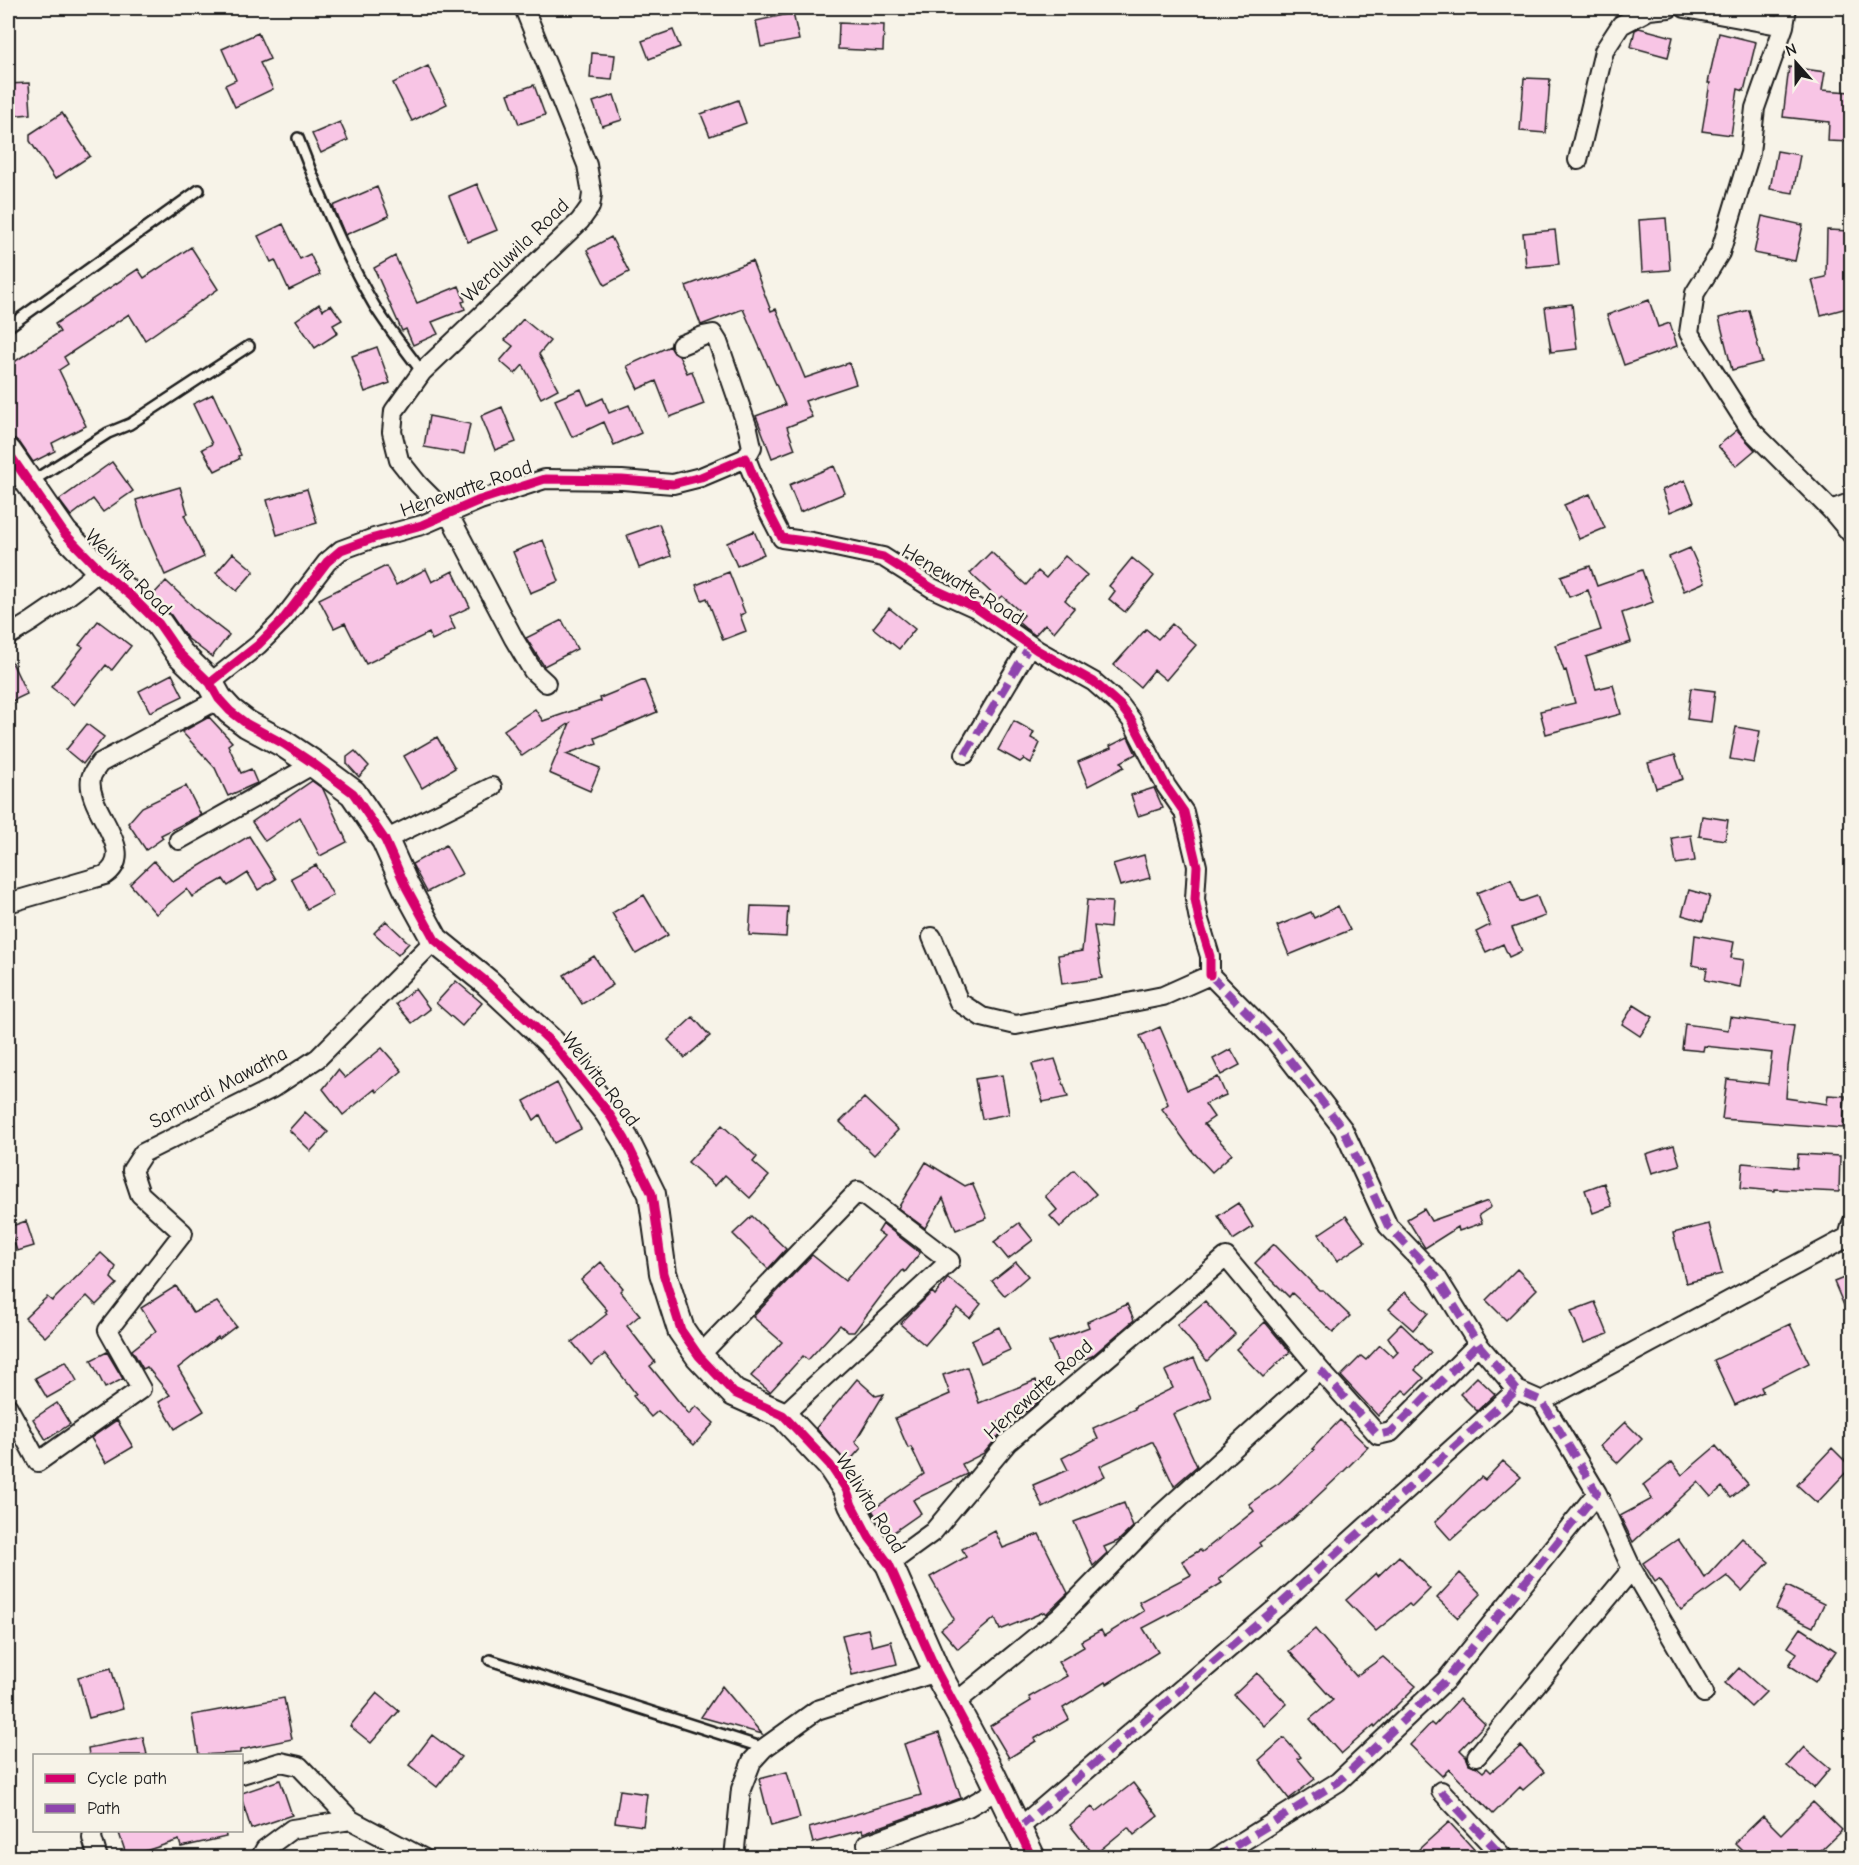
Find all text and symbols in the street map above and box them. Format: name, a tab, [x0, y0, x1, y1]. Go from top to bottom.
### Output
north arrow	[1766, 33, 1826, 93]
text: N	[1783, 40, 1799, 60]
street label: Weraluwila Road	[457, 194, 574, 307]
street label: Henewatte Road	[397, 455, 535, 522]
street label: Welivita Road	[81, 524, 177, 620]
street label: Henewatte Road	[898, 539, 1028, 630]
street label: Welivita Road	[557, 1028, 644, 1131]
street label: Samurdi Mawatha	[145, 1041, 291, 1134]
street label: Henewatte Road	[979, 1335, 1097, 1444]
street label: Welivita Road	[831, 1449, 910, 1557]
legend	[33, 1754, 243, 1832]
text: Cycle path	[87, 1768, 167, 1789]
text: Path	[87, 1798, 120, 1819]

